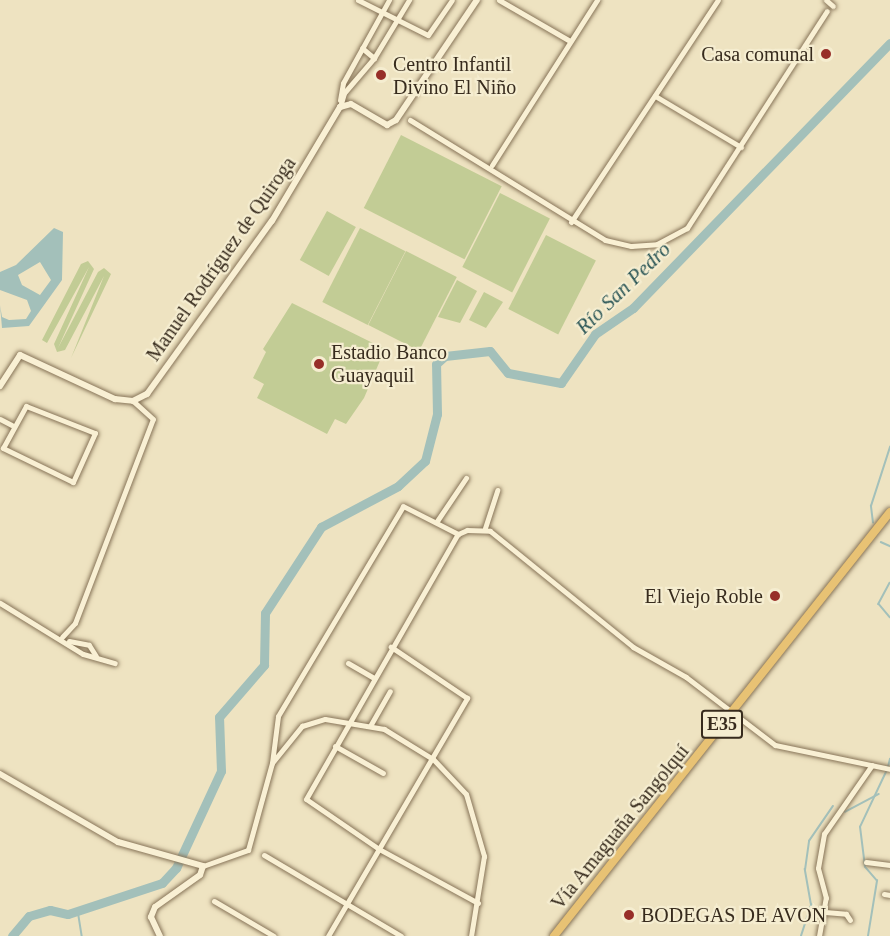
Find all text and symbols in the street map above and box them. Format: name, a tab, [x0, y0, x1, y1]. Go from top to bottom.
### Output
place label: Casa comunal	[701, 42, 814, 66]
marker: Casa comunal	[819, 47, 833, 61]
place label: Centro Infantil Divino El Niño	[393, 52, 516, 99]
marker: Centro Infantil Divino El Niño	[374, 68, 388, 82]
street label: Manuel Rodríguez de Quiroga	[141, 152, 301, 366]
water label: Río San Pedro	[570, 237, 676, 339]
place label: Estadio Banco Guayaquil	[331, 340, 447, 387]
marker: Estadio Banco Guayaquil	[312, 357, 326, 371]
place label: El Viejo Roble	[644, 584, 763, 608]
marker: El Viejo Roble	[768, 589, 782, 603]
road number: E35	[700, 709, 744, 739]
street label: Vía Amaguaña Sangolquí	[546, 739, 694, 915]
place label: BODEGAS DE AVON	[641, 903, 827, 927]
marker: BODEGAS DE AVON	[622, 908, 636, 922]

